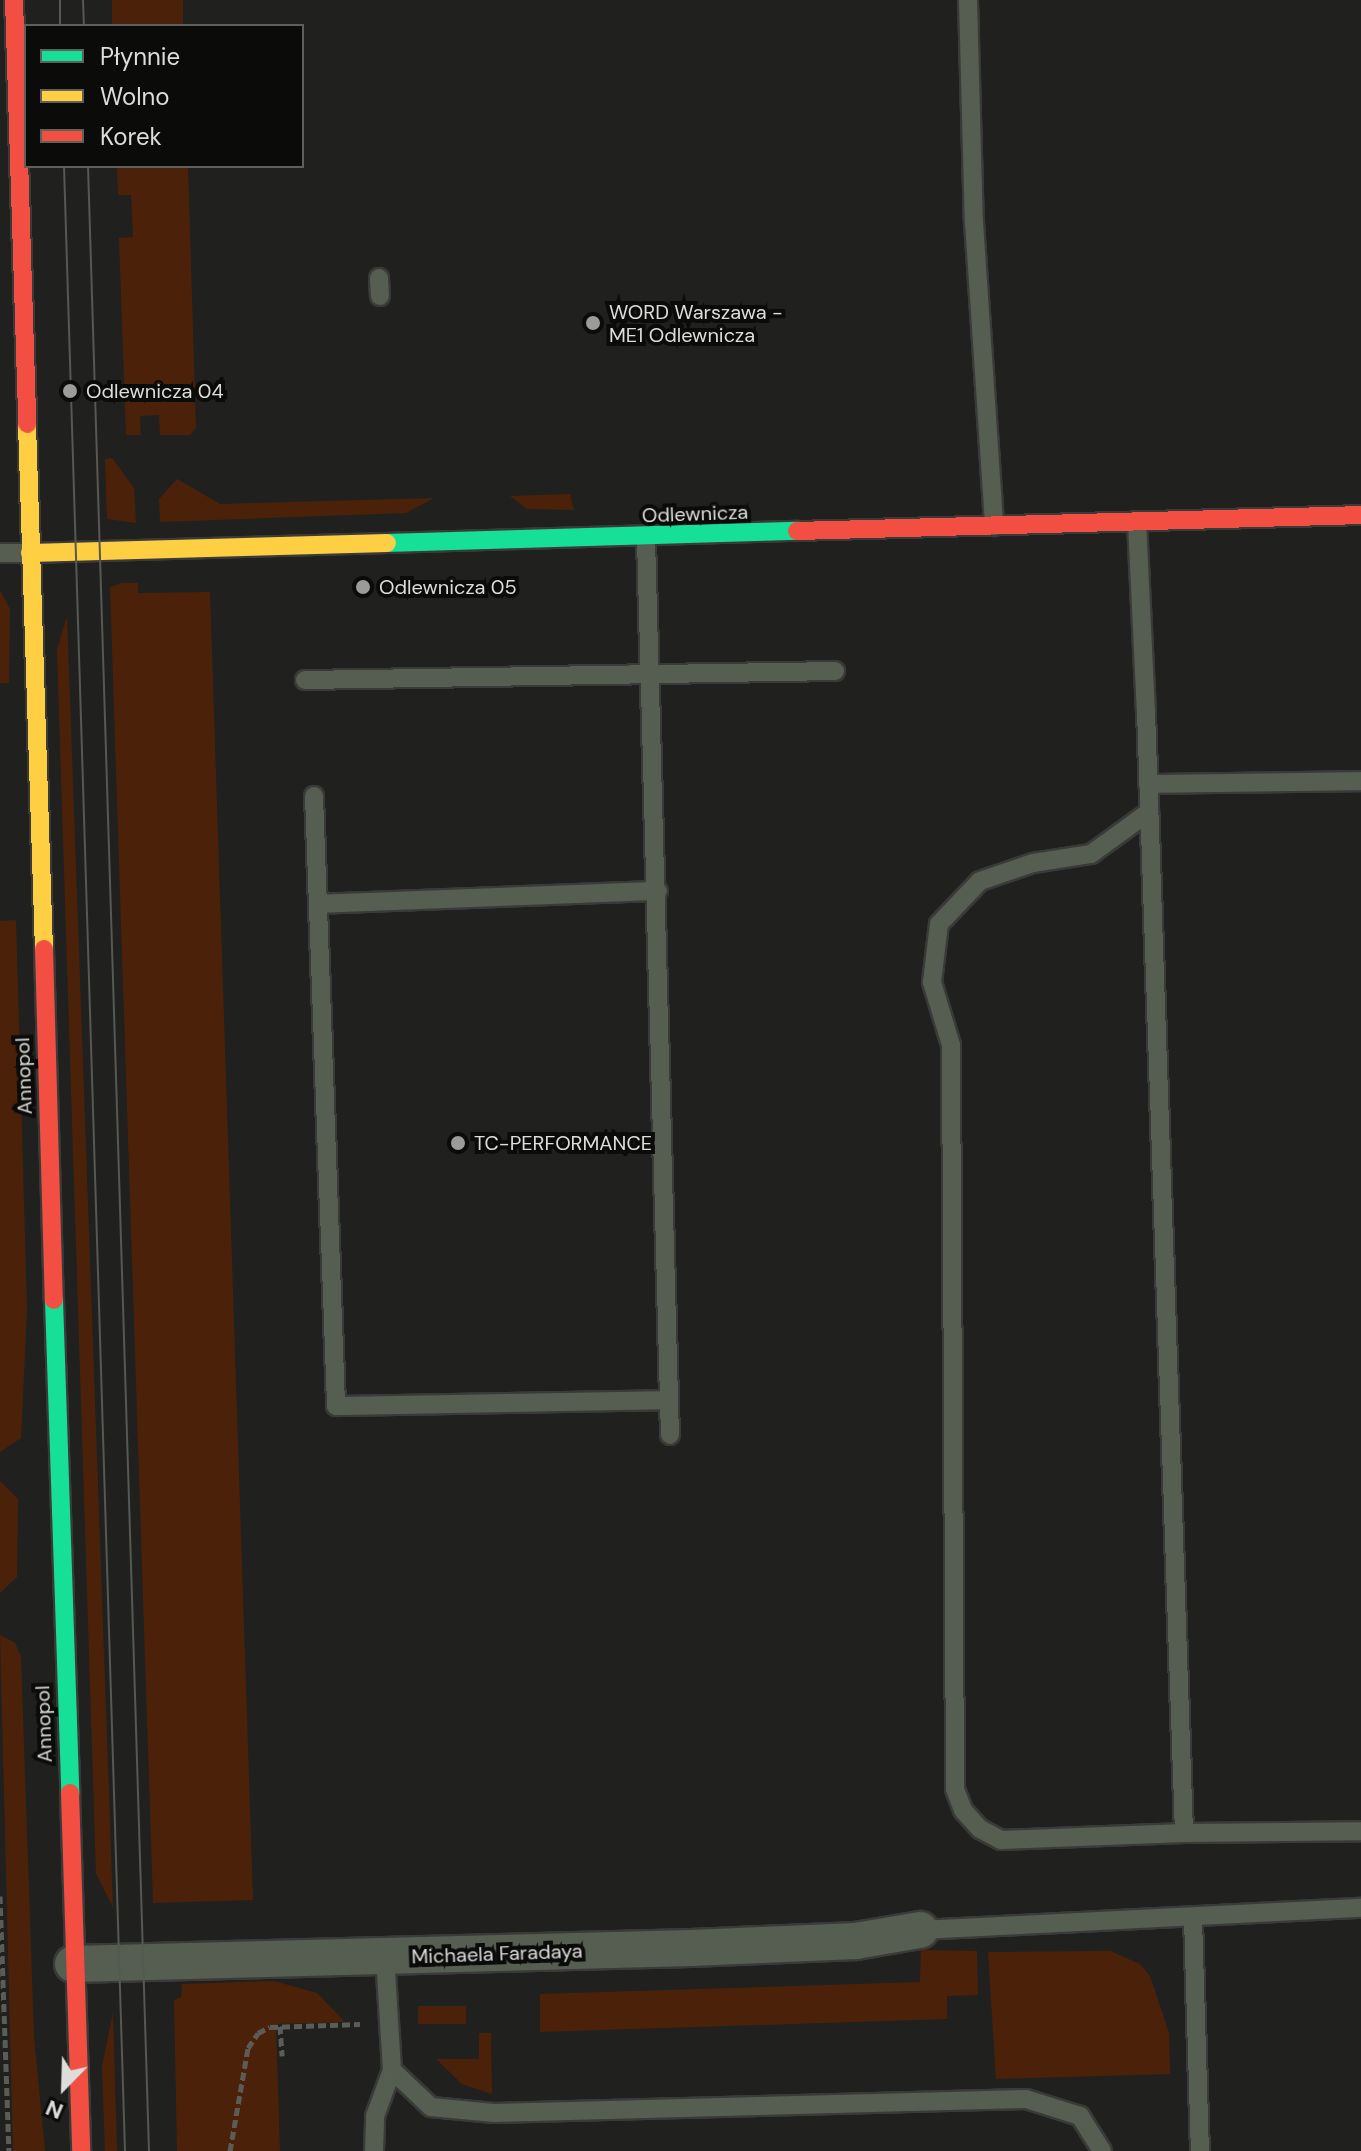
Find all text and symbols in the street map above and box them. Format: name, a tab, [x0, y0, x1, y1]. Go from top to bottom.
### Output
legend	[24, 24, 304, 168]
text: Płynnie	[100, 41, 180, 72]
text: Wolno	[100, 81, 170, 112]
text: Korek	[100, 121, 162, 152]
place label: WORD Warszawa - ME1 Odlewnicza	[609, 300, 783, 347]
marker: WORD Warszawa - ME1 Odlewnicza	[584, 314, 602, 332]
place label: Odlewnicza 04	[86, 379, 224, 403]
marker: Odlewnicza 04	[61, 382, 79, 400]
street label: Odlewnicza	[641, 500, 749, 528]
place label: Odlewnicza 05	[379, 575, 517, 599]
marker: Odlewnicza 05	[354, 578, 372, 596]
street label: Annopol	[11, 1037, 37, 1115]
place label: TC-PERFORMANCE	[474, 1131, 652, 1155]
marker: TC-PERFORMANCE	[449, 1134, 467, 1152]
street label: Annopol	[31, 1685, 57, 1763]
street label: Michaela Faradaya	[411, 1939, 583, 1969]
north arrow	[24, 2047, 104, 2127]
text: N	[41, 2093, 67, 2126]

